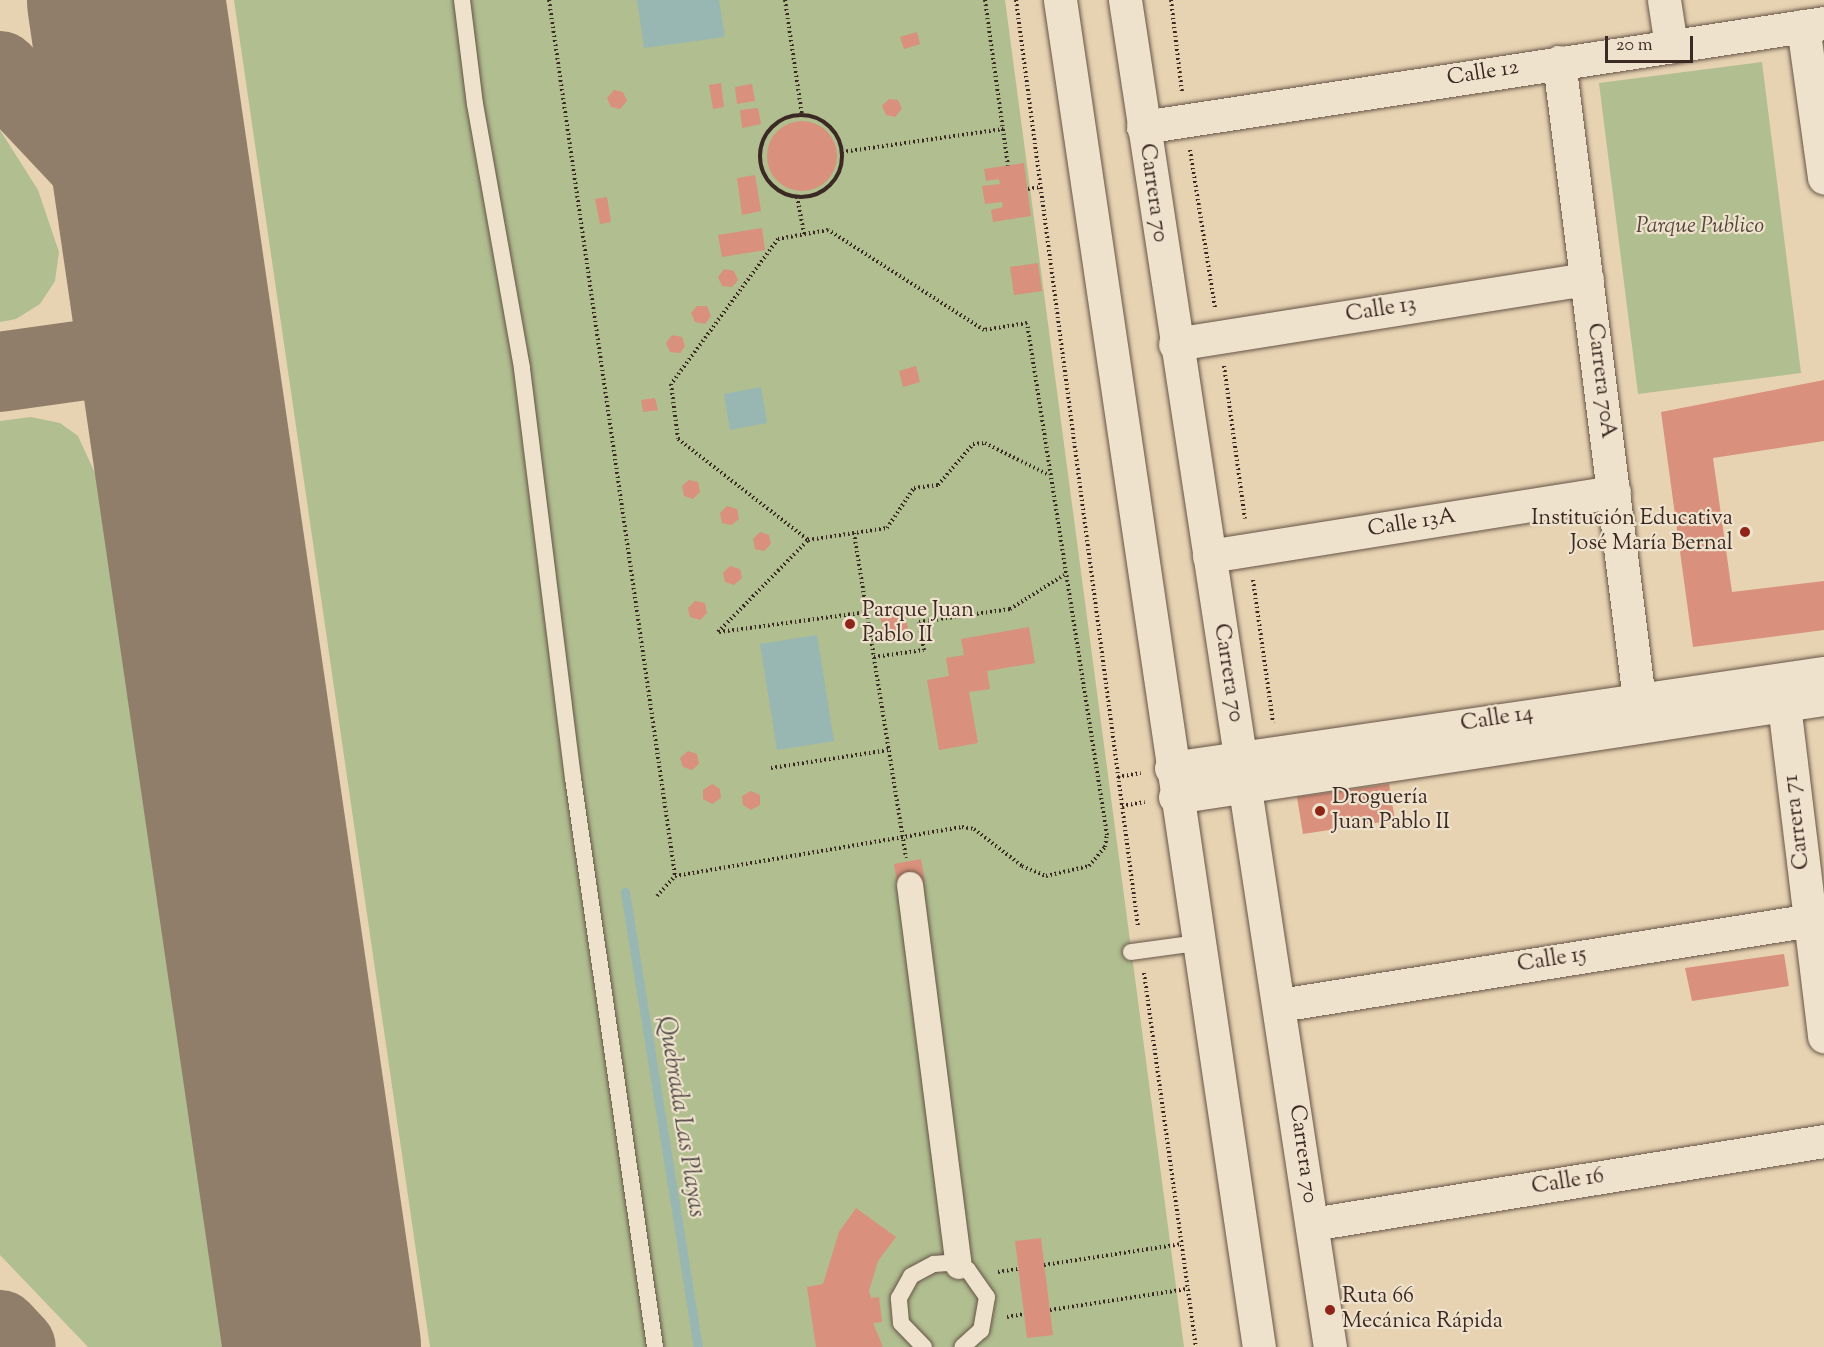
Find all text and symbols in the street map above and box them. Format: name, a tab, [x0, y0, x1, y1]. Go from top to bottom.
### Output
scale bar	[1608, 24, 1696, 62]
text: 20 m	[1616, 33, 1653, 59]
street label: Calle 12	[1445, 55, 1521, 93]
street label: Carrera 70	[1132, 142, 1172, 244]
park label: Parque Publico	[1636, 215, 1764, 241]
street label: Calle 13	[1344, 292, 1418, 330]
street label: Carrera 70A	[1580, 322, 1620, 440]
street label: Calle 13A	[1366, 504, 1458, 544]
place label: Institución Educativa José María Bernal	[1531, 506, 1733, 558]
marker: Institución Educativa José María Bernal	[1738, 525, 1752, 539]
place label: Parque Juan Pablo II	[862, 598, 974, 650]
marker: Parque Juan Pablo II	[843, 617, 857, 631]
street label: Carrera 70	[1206, 622, 1248, 724]
street label: Calle 14	[1459, 701, 1535, 739]
street label: Carrera 71	[1779, 773, 1817, 871]
place label: Droguería Juan Pablo II	[1332, 785, 1450, 836]
marker: Droguería Juan Pablo II	[1313, 804, 1327, 818]
street label: Calle 15	[1516, 943, 1588, 979]
water label: Quebrada Las Playas	[650, 1015, 710, 1219]
street label: Carrera 70	[1282, 1103, 1322, 1205]
street label: Calle 16	[1530, 1164, 1606, 1202]
place label: Ruta 66 Mecánica Rápida	[1342, 1284, 1503, 1336]
marker: Ruta 66 Mecánica Rápida	[1323, 1303, 1337, 1317]

